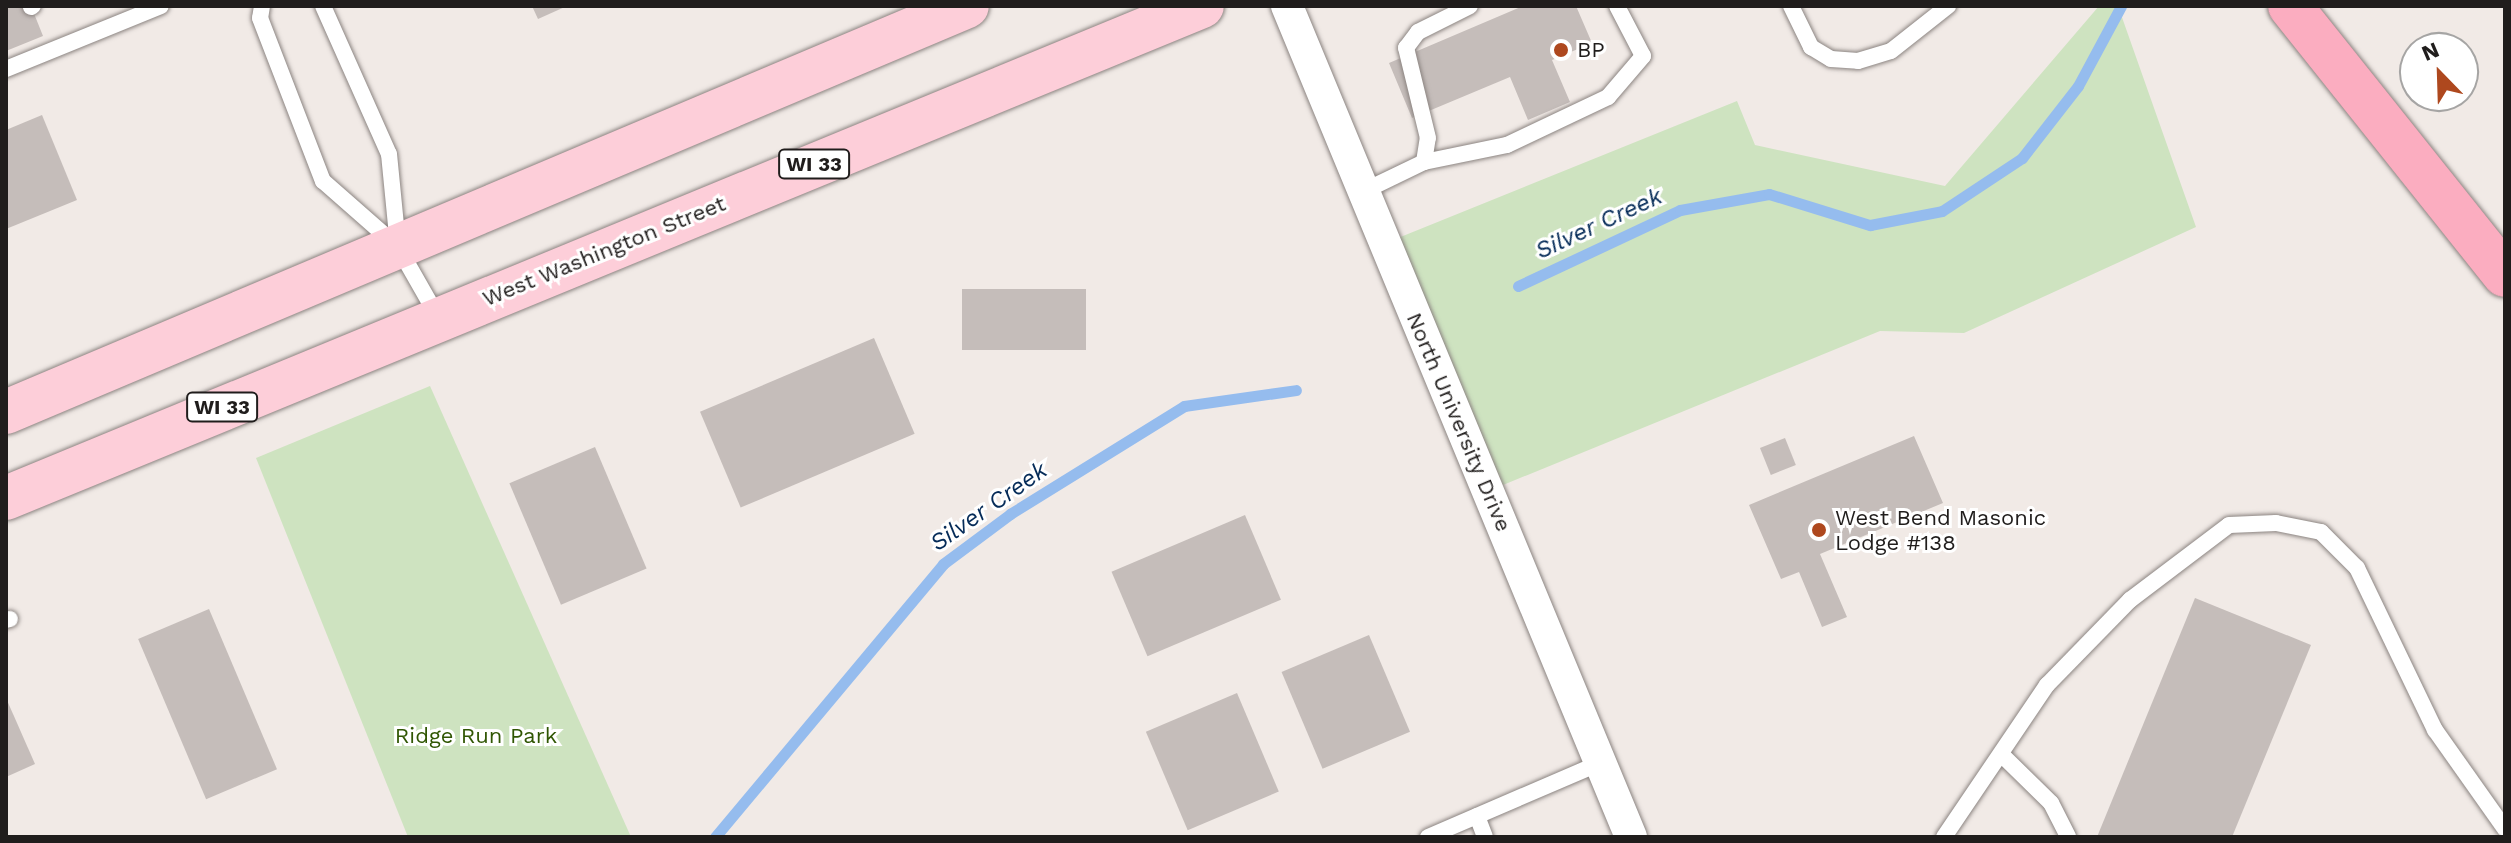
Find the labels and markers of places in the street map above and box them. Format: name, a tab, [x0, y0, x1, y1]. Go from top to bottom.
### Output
place label: BP	[1577, 37, 1605, 63]
marker: BP	[1552, 41, 1570, 59]
place label: West Bend Masonic Lodge #138	[1835, 504, 2046, 556]
marker: West Bend Masonic Lodge #138	[1810, 521, 1828, 539]

